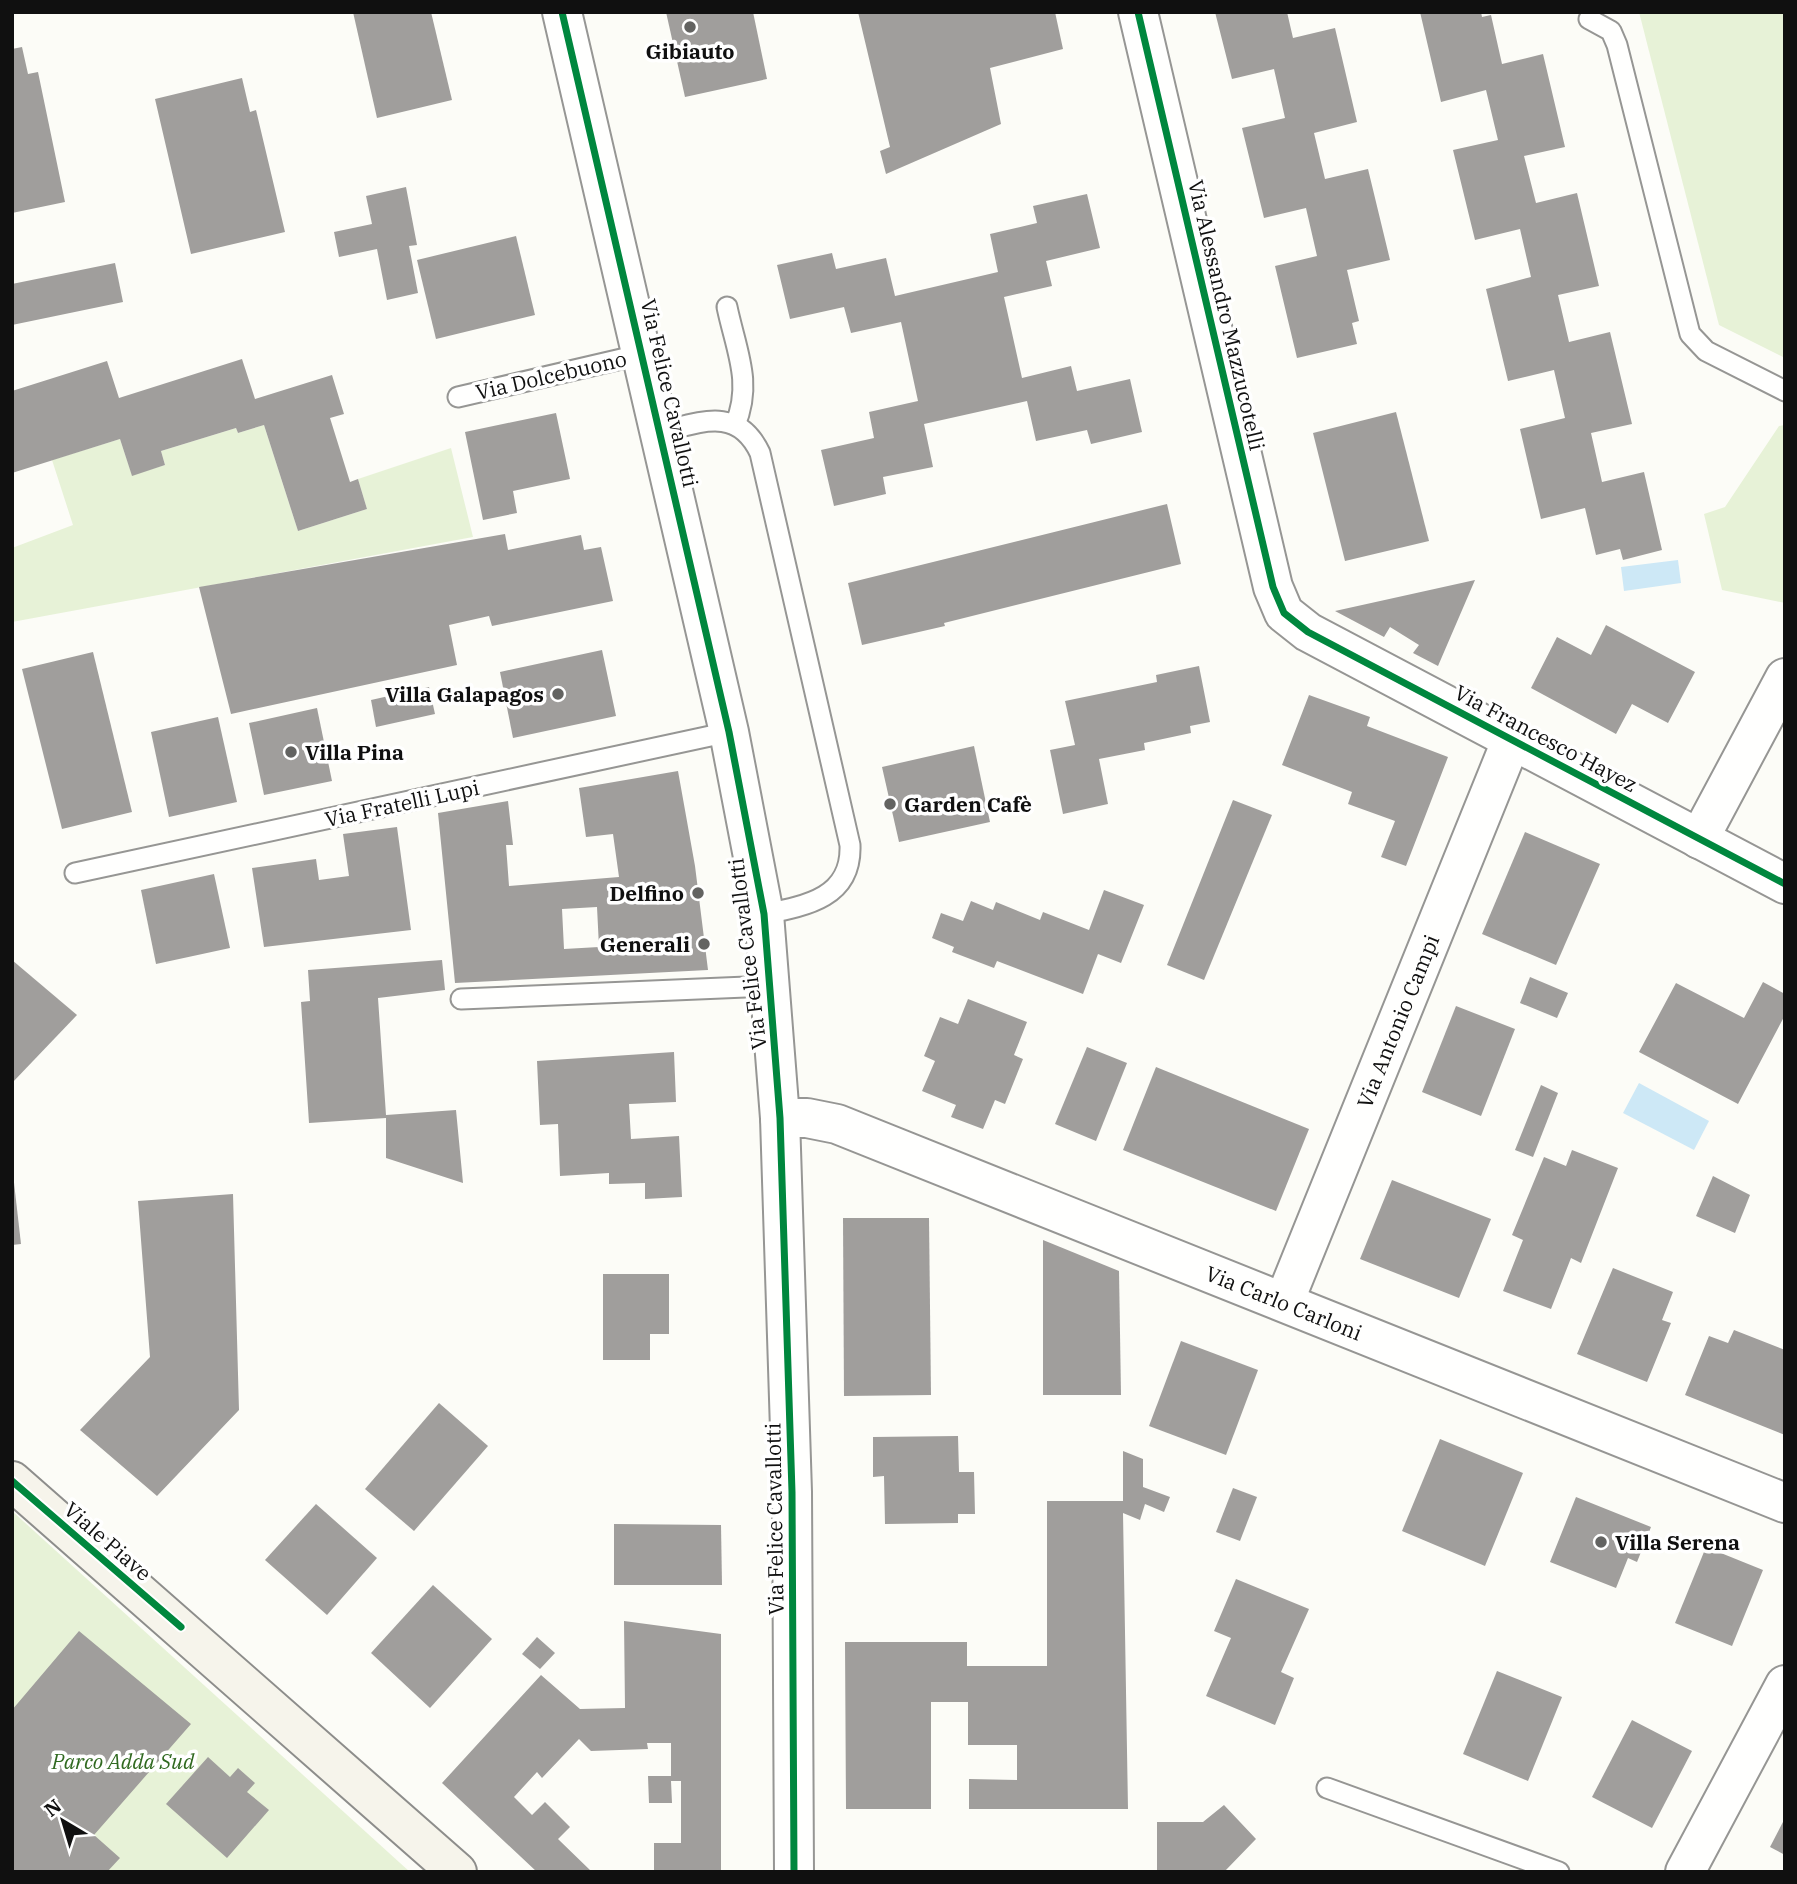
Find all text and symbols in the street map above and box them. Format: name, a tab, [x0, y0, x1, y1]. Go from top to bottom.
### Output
marker: Gibiauto	[682, 19, 698, 35]
place label: Gibiauto	[645, 37, 735, 65]
street label: Via Alessandro Mazzucotelli	[1182, 177, 1272, 453]
street label: Via Felice Cavallotti	[635, 296, 705, 490]
street label: Via Dolcebuono	[473, 344, 629, 406]
street label: Via Francesco Hayez	[1450, 678, 1642, 798]
place label: Villa Galapagos	[385, 680, 544, 708]
marker: Villa Galapagos	[550, 686, 566, 702]
place label: Villa Pina	[305, 738, 404, 766]
marker: Villa Pina	[283, 744, 299, 760]
street label: Via Fratelli Lupi	[322, 773, 482, 833]
place label: Garden Cafè	[904, 790, 1032, 818]
marker: Garden Cafè	[882, 796, 898, 812]
street label: Via Felice Cavallotti	[721, 857, 773, 1051]
place label: Delfino	[609, 879, 684, 907]
marker: Delfino	[690, 885, 706, 901]
place label: Generali	[600, 930, 690, 958]
street label: Via Antonio Campi	[1350, 930, 1445, 1112]
marker: Generali	[696, 936, 712, 952]
street label: Via Carlo Carloni	[1202, 1259, 1366, 1347]
street label: Via Felice Cavallotti	[758, 1423, 790, 1615]
street label: Viale Piave	[58, 1495, 158, 1587]
place label: Villa Serena	[1615, 1528, 1740, 1556]
marker: Villa Serena	[1593, 1534, 1609, 1550]
park label: Parco Adda Sud	[51, 1747, 195, 1775]
north arrow	[28, 1786, 98, 1856]
text: N	[39, 1794, 66, 1822]

